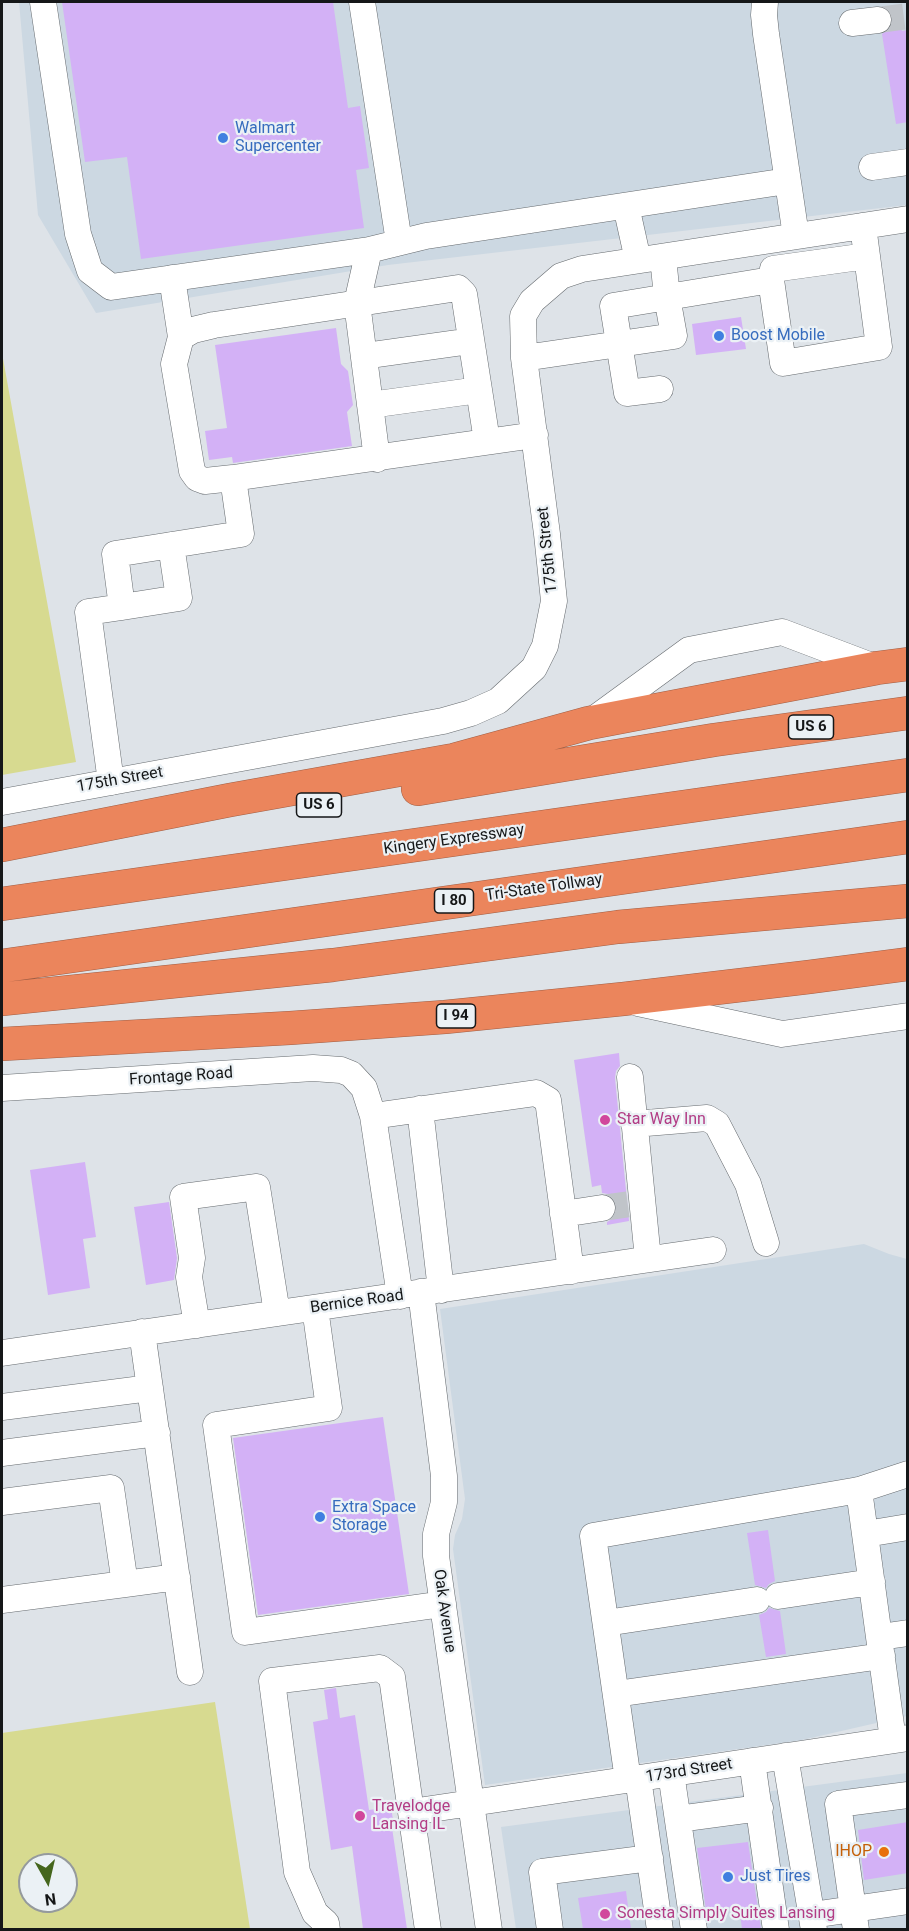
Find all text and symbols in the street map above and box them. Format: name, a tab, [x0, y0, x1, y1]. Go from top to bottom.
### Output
place label: Walmart Supercenter	[235, 119, 321, 157]
marker: Walmart Supercenter	[216, 131, 230, 145]
place label: Boost Mobile	[731, 326, 825, 346]
marker: Boost Mobile	[712, 329, 726, 343]
street label: 175th Street	[534, 506, 562, 594]
road number: US 6	[788, 715, 834, 739]
street label: 175th Street	[75, 763, 165, 797]
road number: US 6	[296, 793, 342, 817]
street label: Kingery Expressway	[382, 821, 526, 859]
street label: Tri-State Tollway	[484, 870, 604, 906]
road number: I 80	[434, 889, 474, 913]
road number: I 94	[436, 1004, 476, 1028]
street label: Frontage Road	[128, 1064, 234, 1090]
place label: Star Way Inn	[617, 1110, 706, 1130]
marker: Star Way Inn	[598, 1113, 612, 1127]
street label: Bernice Road	[309, 1286, 405, 1318]
place label: Extra Space Storage	[332, 1498, 416, 1536]
marker: Extra Space Storage	[313, 1510, 327, 1524]
street label: Oak Avenue	[429, 1568, 459, 1654]
street label: 173rd Street	[644, 1755, 734, 1787]
place label: Travelodge Lansing IL	[372, 1797, 450, 1835]
marker: Travelodge Lansing IL	[353, 1809, 367, 1823]
place label: IHOP	[835, 1842, 872, 1862]
marker: IHOP	[877, 1845, 891, 1859]
north arrow	[18, 1853, 78, 1913]
place label: Just Tires	[740, 1867, 811, 1887]
marker: Just Tires	[721, 1870, 735, 1884]
text: N	[43, 1889, 57, 1910]
place label: Sonesta Simply Suites Lansing	[617, 1904, 835, 1924]
marker: Sonesta Simply Suites Lansing	[598, 1907, 612, 1921]

